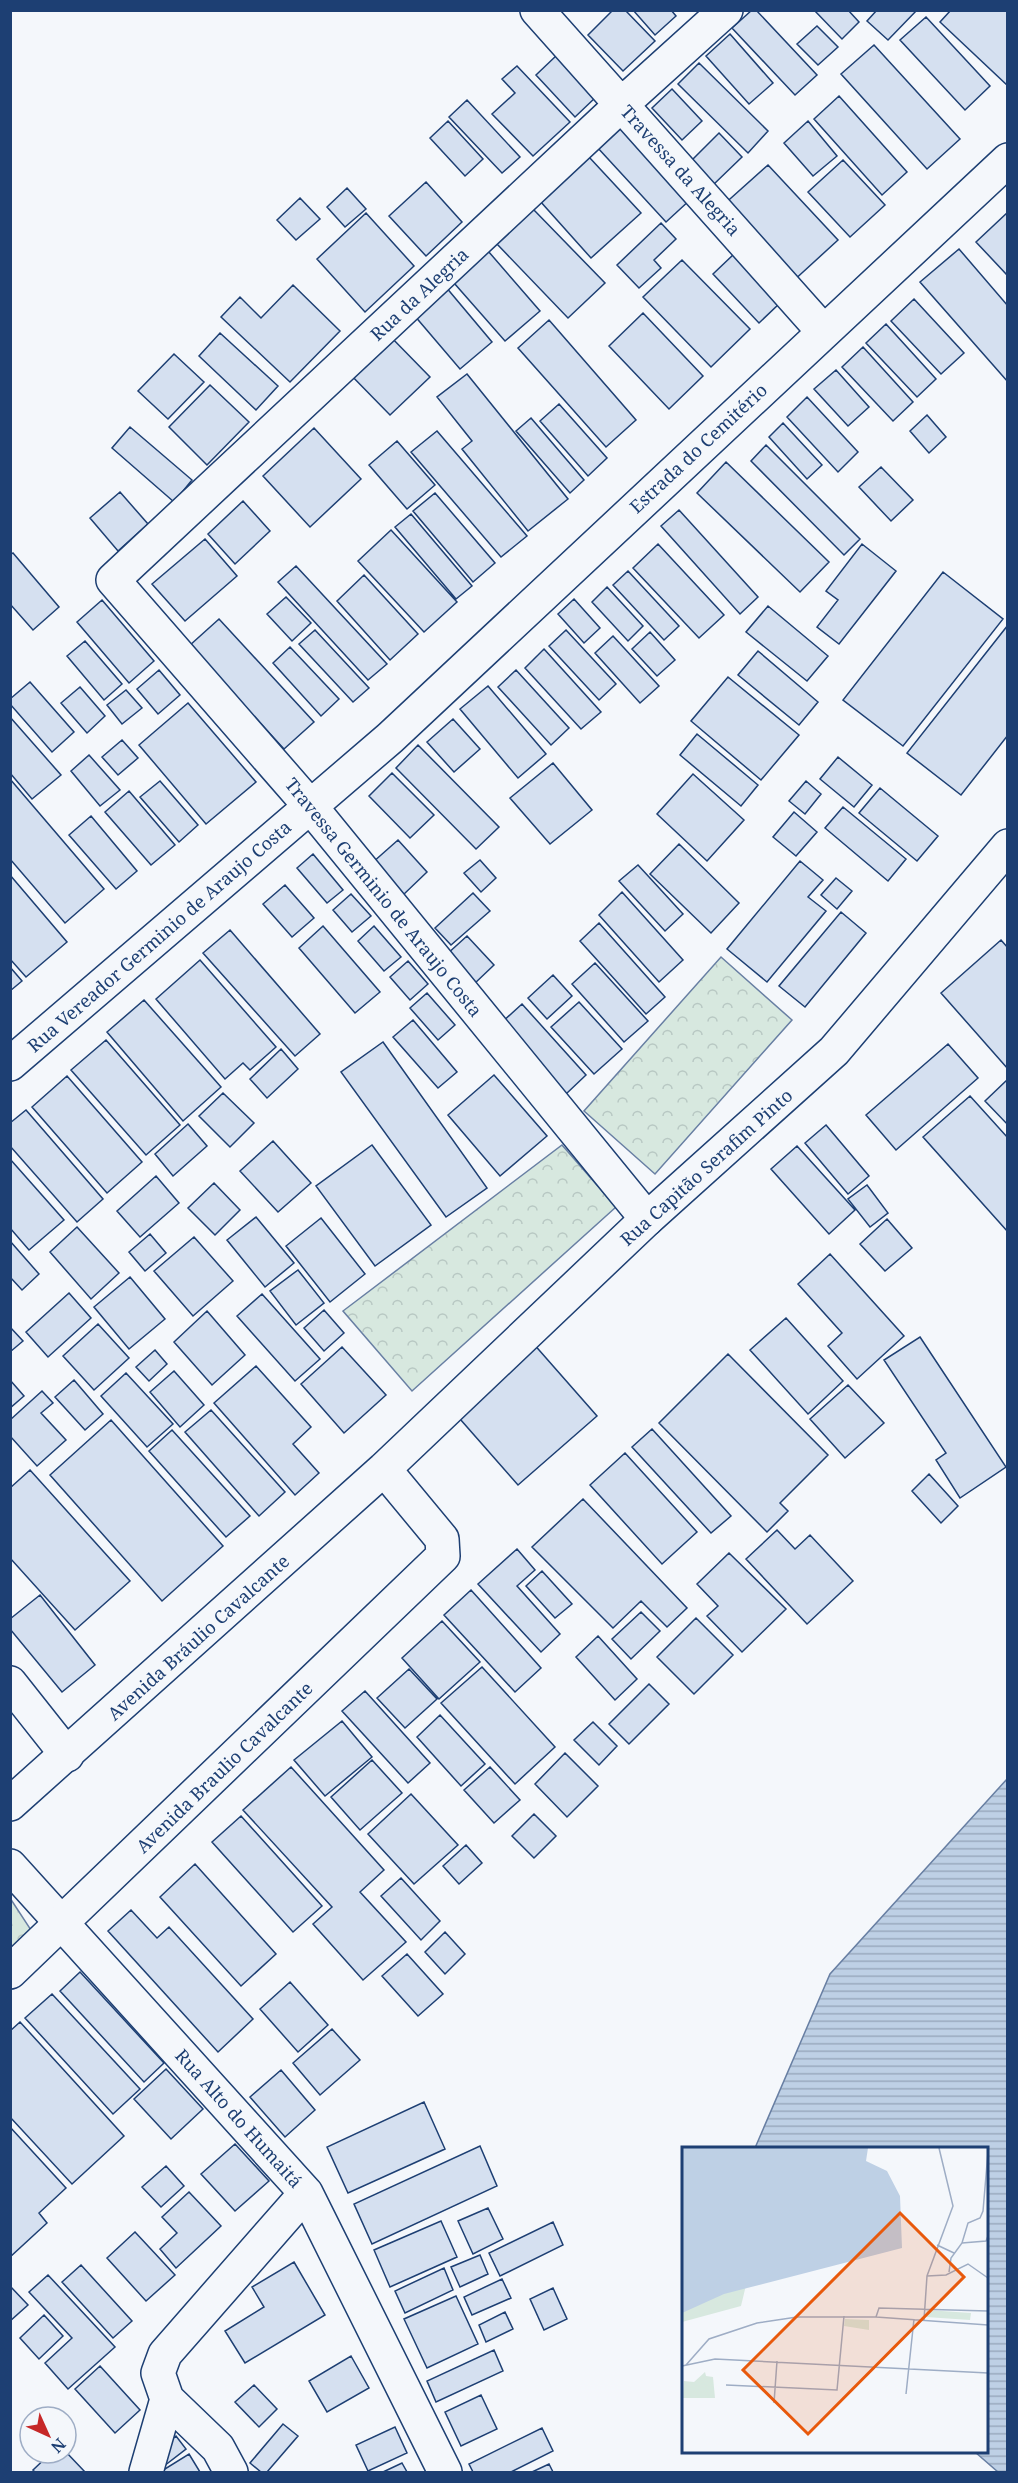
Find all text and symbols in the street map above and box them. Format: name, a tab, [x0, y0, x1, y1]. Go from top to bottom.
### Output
street label: Travessa da Alegria	[616, 99, 746, 241]
street label: Rua da Alegria	[365, 242, 473, 346]
street label: Estrada do Cemitério	[624, 378, 772, 518]
street label: Travessa Germinio de Araujo Costa	[280, 773, 488, 1021]
street label: Rua Vereador Germinio de Araujo Costa	[22, 815, 296, 1057]
street label: Rua Capitão Serafim Pinto	[615, 1083, 797, 1251]
street label: Avenida Bráulio Cavalcante	[102, 1549, 294, 1725]
street label: Avenida Braulio Cavalcante	[131, 1676, 317, 1858]
street label: Rua Alto do Humaitá	[170, 2043, 308, 2193]
inset map	[682, 2147, 988, 2453]
north arrow	[18, 2405, 78, 2465]
text: N	[46, 2433, 71, 2458]

